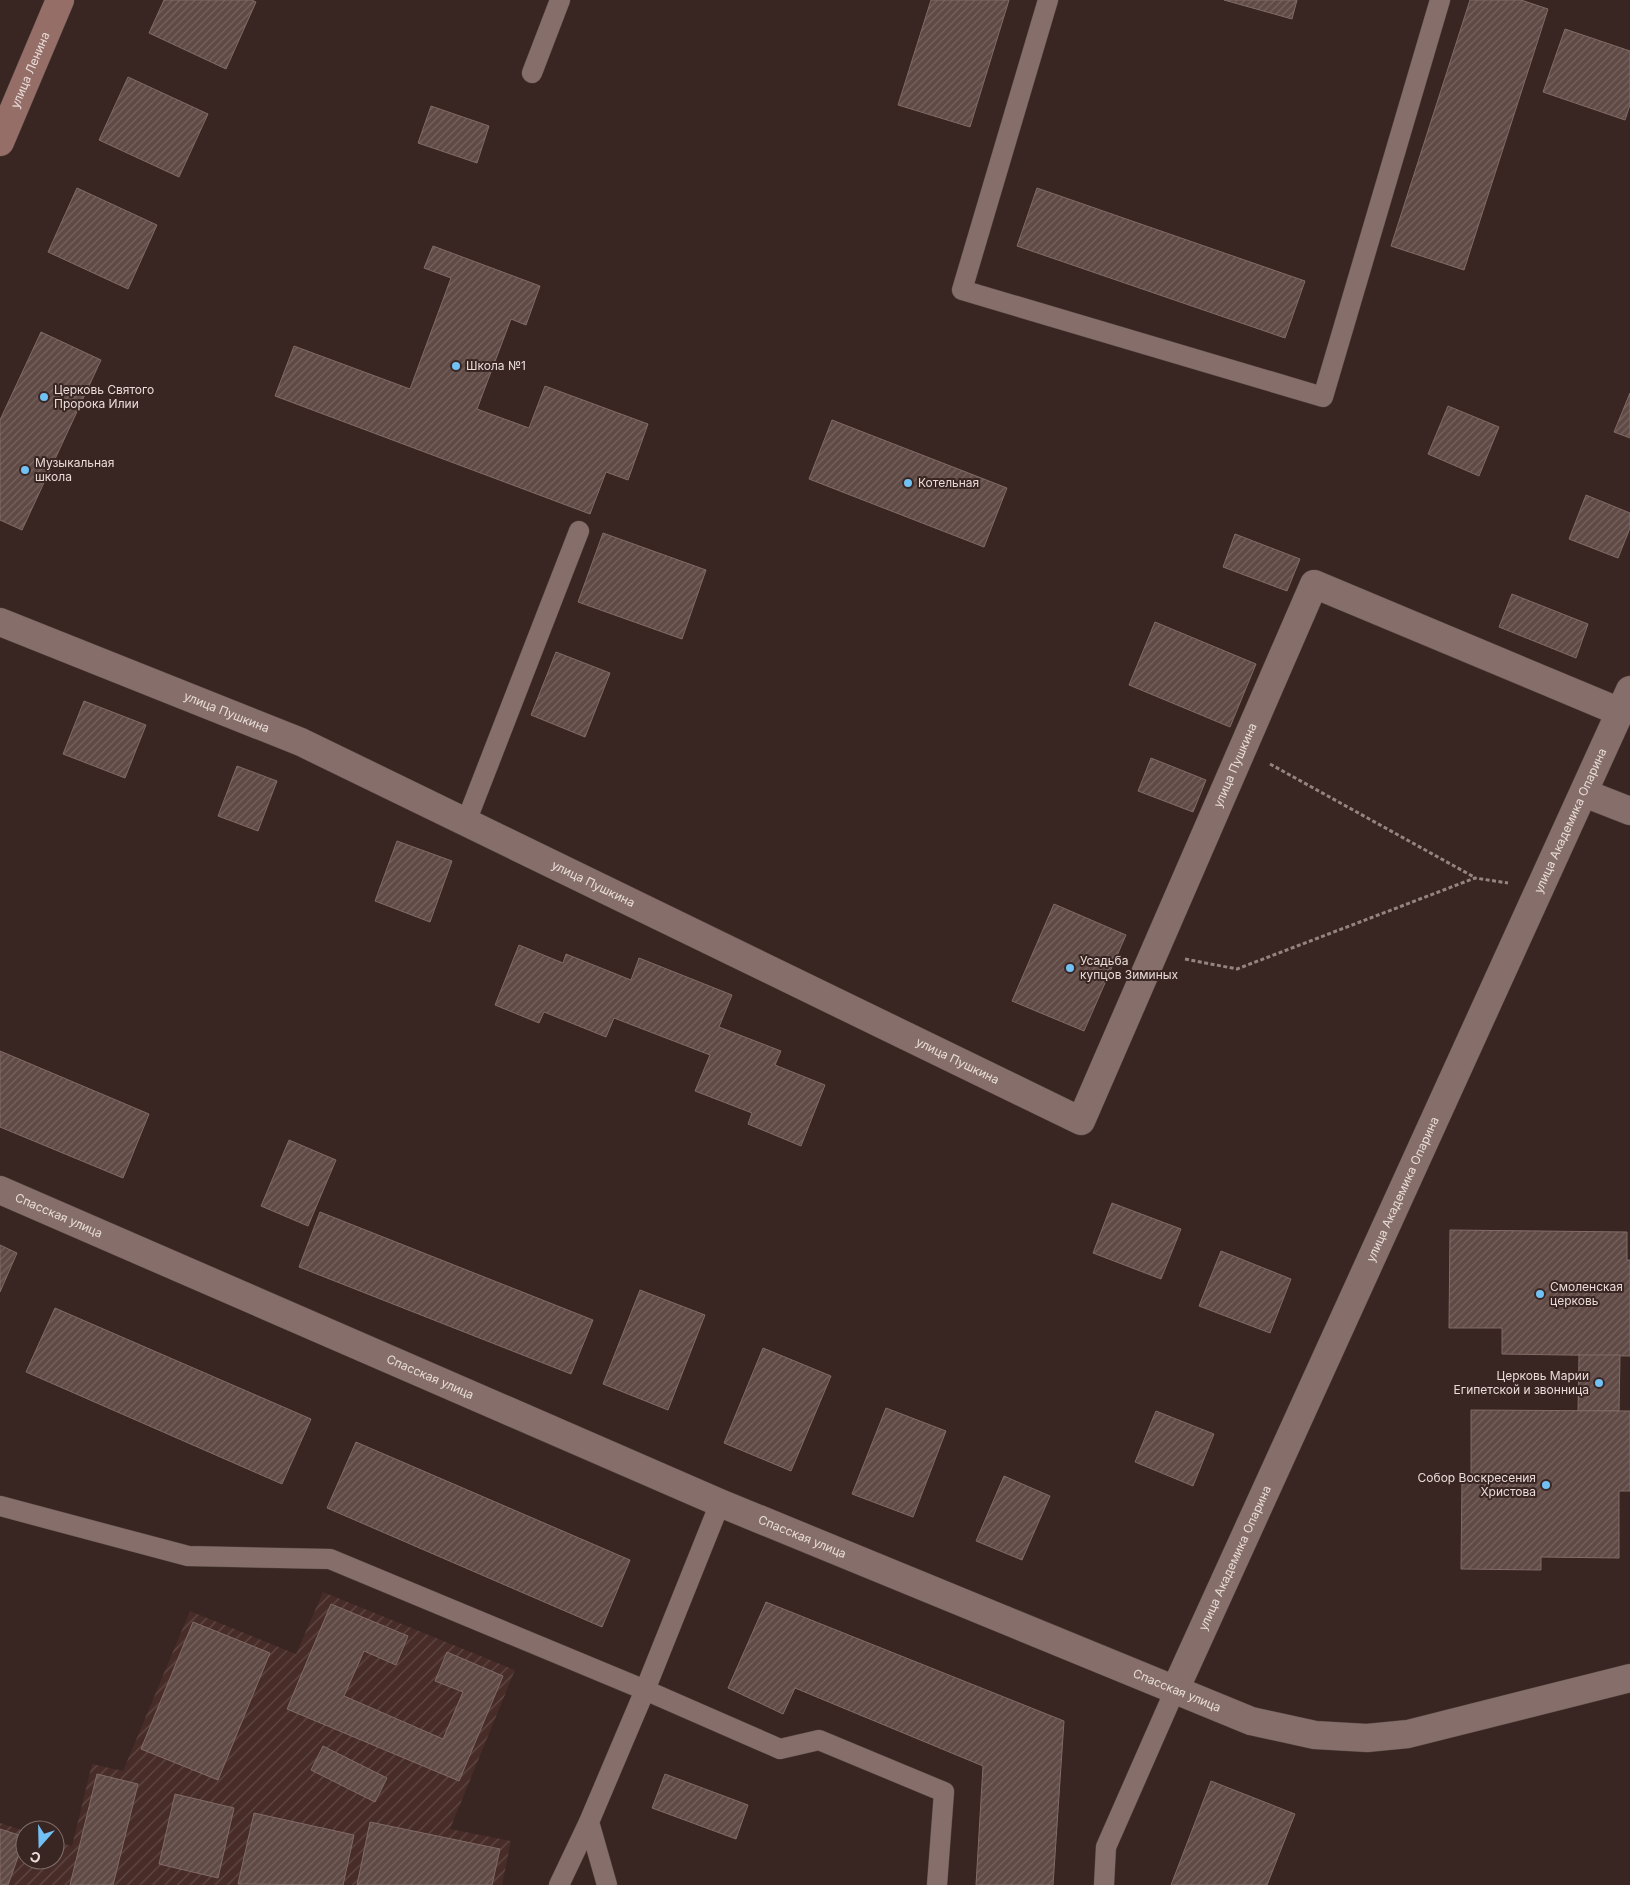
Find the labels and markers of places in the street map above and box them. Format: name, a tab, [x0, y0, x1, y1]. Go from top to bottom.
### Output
place label: Школа №1	[466, 358, 526, 373]
marker: Школа №1	[450, 360, 462, 372]
place label: Церковь Святого Пророка Илии	[54, 382, 154, 411]
marker: Церковь Святого Пророка Илии	[38, 391, 50, 403]
place label: Музыкальная школа	[35, 455, 115, 484]
marker: Музыкальная школа	[19, 464, 31, 476]
place label: Котельная	[918, 475, 979, 490]
marker: Котельная	[902, 477, 914, 489]
place label: Усадьба купцов Зиминых	[1080, 953, 1179, 982]
marker: Усадьба купцов Зиминых	[1064, 962, 1076, 974]
place label: Смоленская церковь	[1550, 1279, 1623, 1308]
marker: Смоленская церковь	[1534, 1288, 1546, 1300]
place label: Церковь Марии Египетской и звонница	[1454, 1368, 1589, 1397]
marker: Церковь Марии Египетской и звонница	[1593, 1377, 1605, 1389]
place label: Собор Воскресения Христова	[1418, 1470, 1536, 1499]
marker: Собор Воскресения Христова	[1540, 1479, 1552, 1491]

